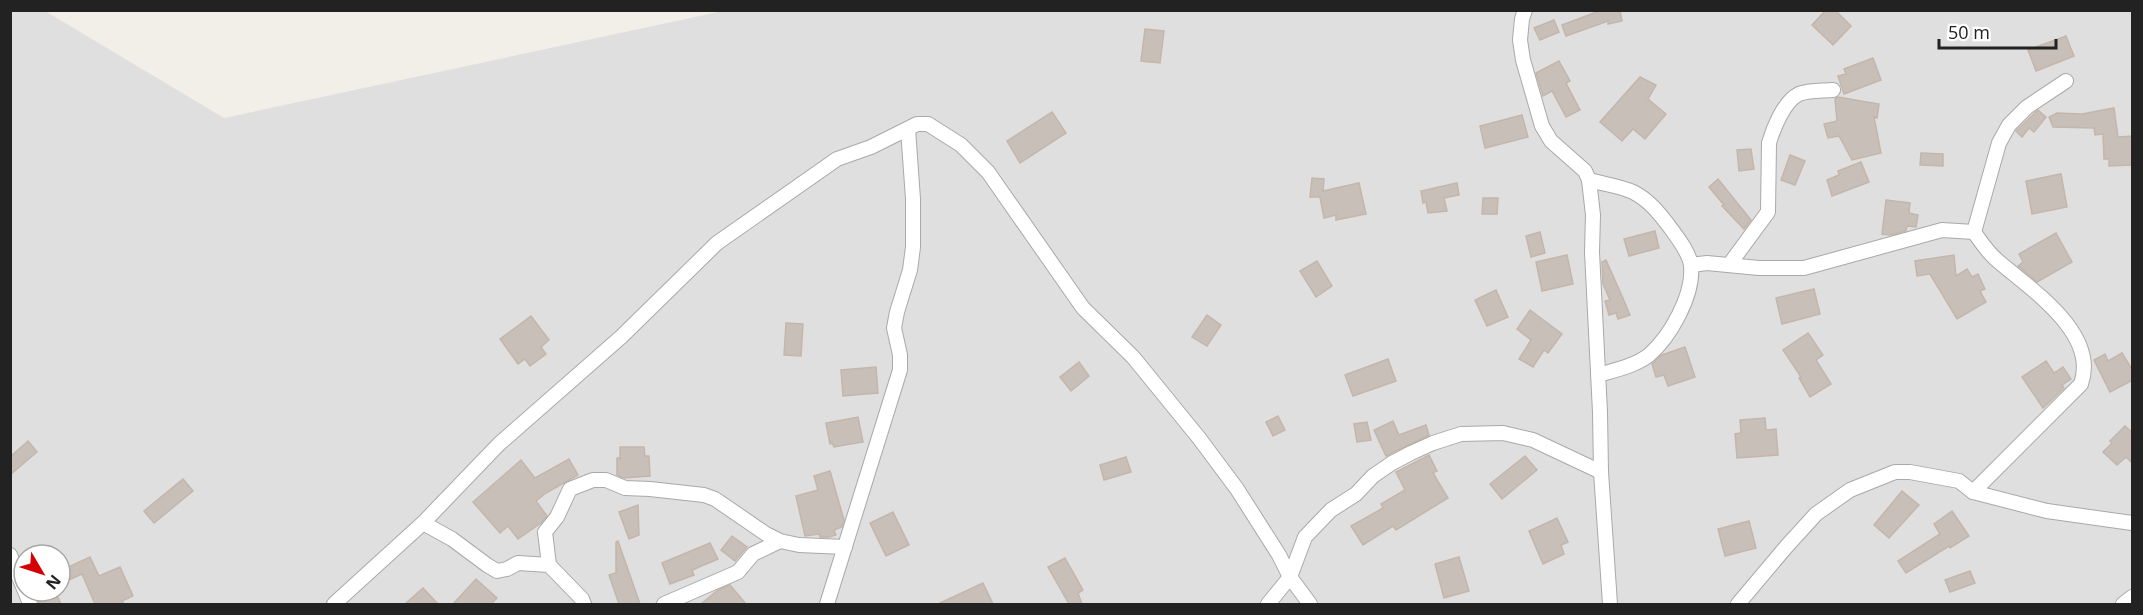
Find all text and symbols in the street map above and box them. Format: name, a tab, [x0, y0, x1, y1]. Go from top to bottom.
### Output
scale bar	[1939, 12, 2056, 50]
text: 50 m	[1948, 20, 1990, 44]
north arrow	[12, 543, 72, 603]
text: N	[41, 570, 66, 594]

